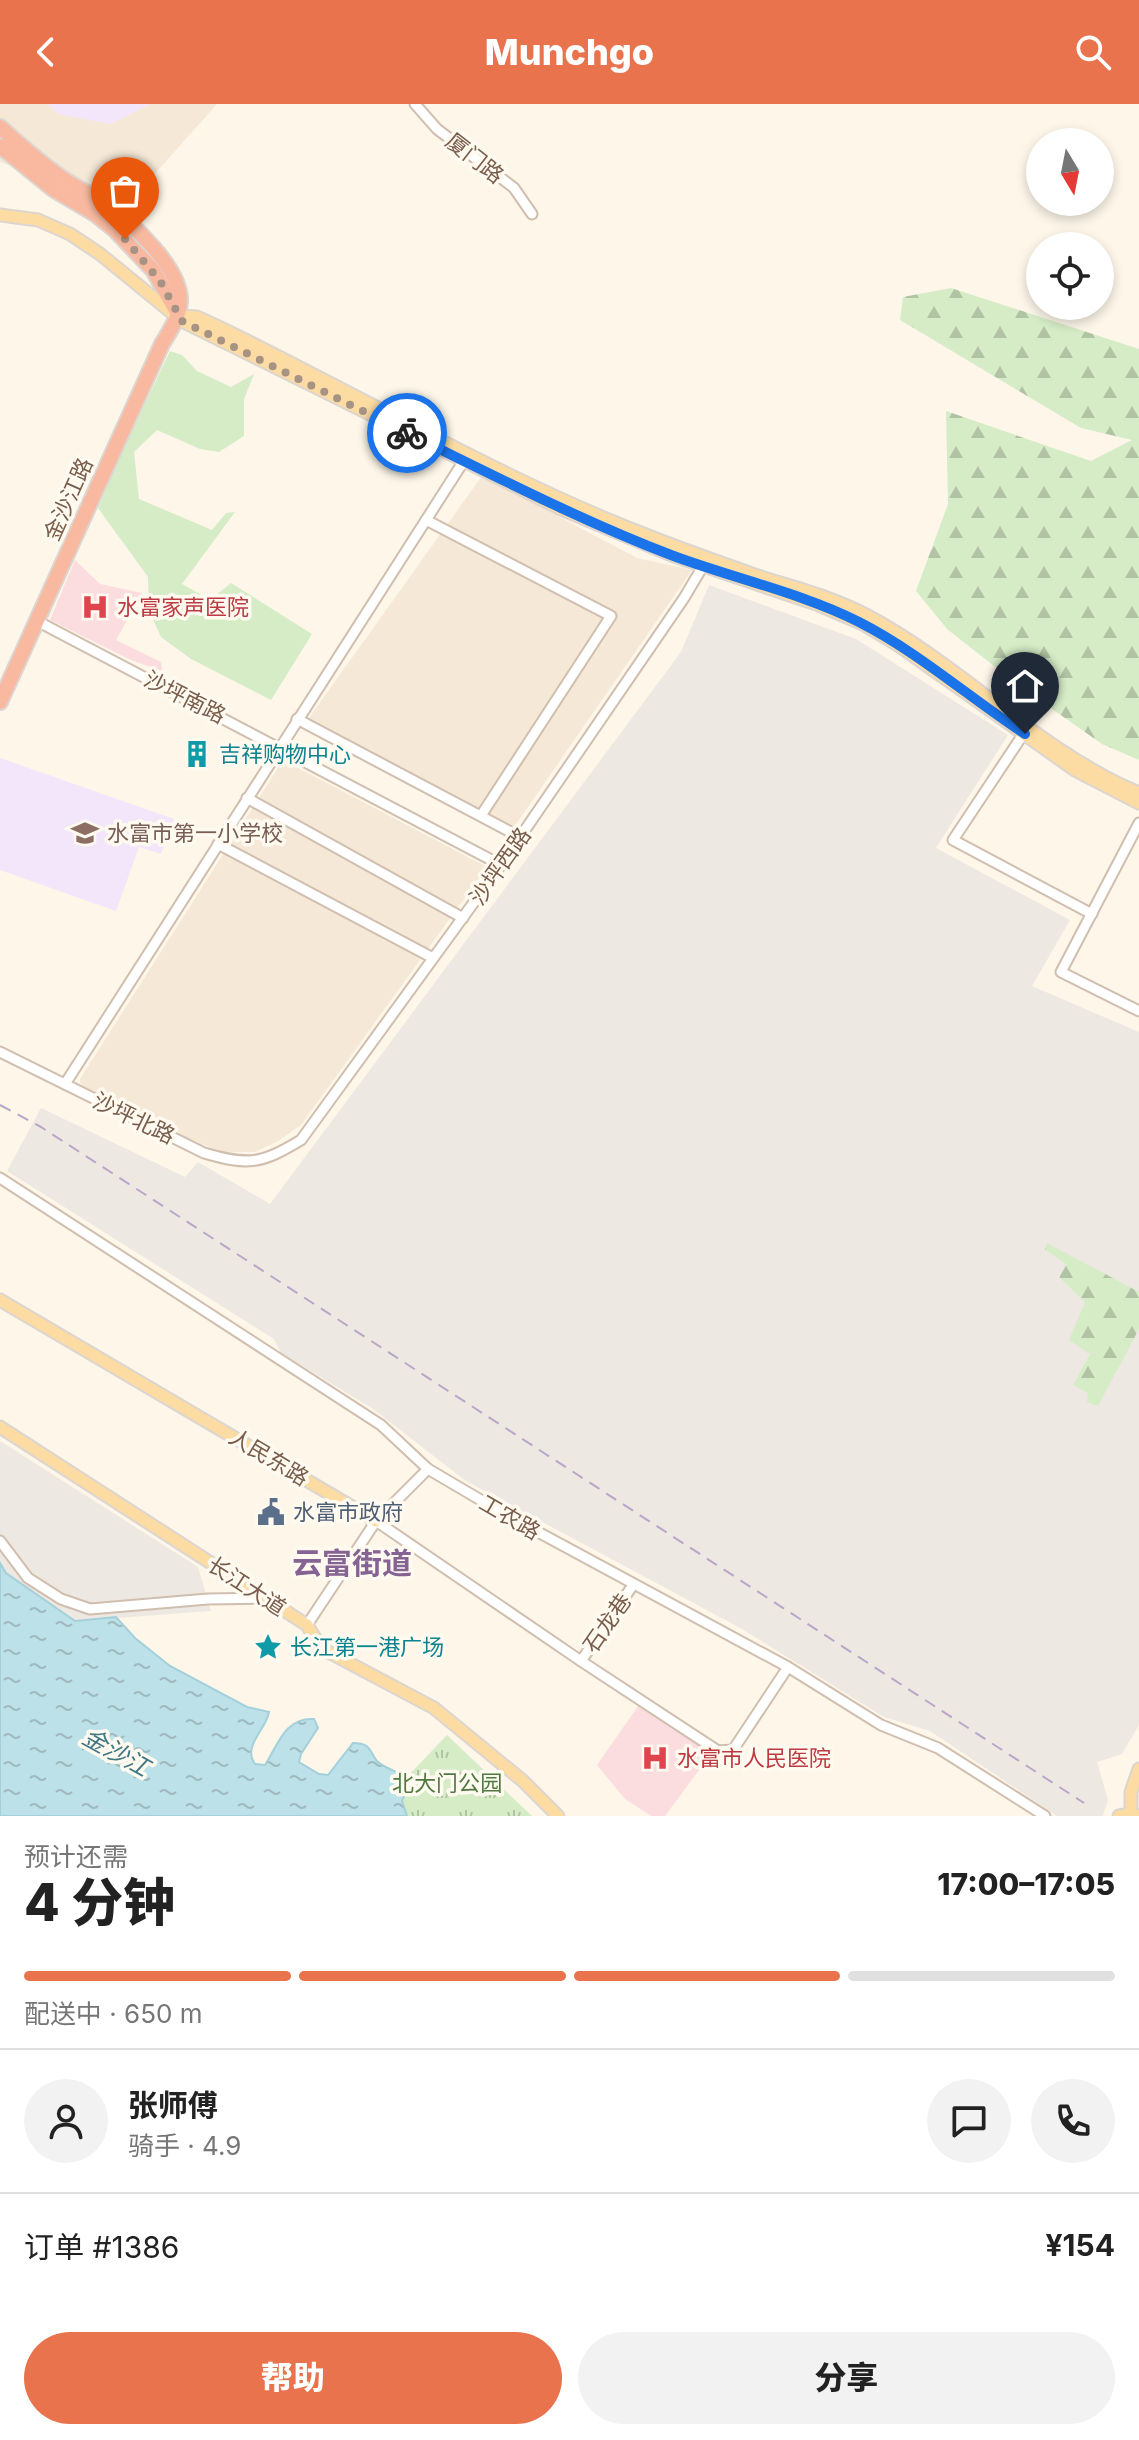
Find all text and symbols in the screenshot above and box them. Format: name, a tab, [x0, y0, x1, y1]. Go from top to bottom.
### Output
icon: back	[24, 30, 68, 74]
text: Munchgo	[485, 30, 654, 74]
icon: search	[1071, 30, 1115, 74]
street label: 厦门路	[441, 127, 509, 189]
north arrow	[1026, 128, 1114, 216]
map controls	[1026, 128, 1114, 320]
pin	[91, 157, 159, 239]
icon: bag	[103, 169, 147, 213]
button: locate	[1026, 232, 1114, 320]
courier	[367, 393, 447, 473]
icon: bike	[385, 411, 429, 455]
street label: 金沙江路	[38, 454, 98, 544]
hospital icon: 水富家声医院	[80, 592, 110, 622]
place label: 水富家声医院	[117, 594, 249, 620]
pin	[991, 652, 1059, 734]
icon: home	[1003, 664, 1047, 708]
street label: 沙坪南路	[140, 665, 230, 729]
building icon: 吉祥购物中心	[182, 739, 212, 769]
place label: 吉祥购物中心	[219, 741, 351, 767]
school or university icon: 水富市第一小学校	[70, 818, 100, 848]
place label: 水富市第一小学校	[107, 820, 283, 846]
street label: 沙坪西路	[464, 822, 536, 910]
street label: 沙坪北路	[89, 1087, 179, 1149]
street label: 人民东路	[225, 1423, 313, 1491]
street label: 工农路	[475, 1489, 545, 1545]
public building icon: 水富市政府	[256, 1497, 286, 1527]
place label: 水富市政府	[293, 1499, 403, 1525]
district label: 云富街道	[292, 1545, 412, 1581]
street label: 长江大道	[203, 1551, 291, 1621]
street label: 石龙巷	[577, 1589, 637, 1657]
place icon: 长江第一港广场	[253, 1632, 283, 1662]
place label: 长江第一港广场	[290, 1634, 444, 1660]
water label: 金沙江	[77, 1722, 157, 1784]
hospital icon: 水富市人民医院	[640, 1743, 670, 1773]
place label: 水富市人民医院	[677, 1745, 831, 1771]
park label: 北大门公园	[392, 1770, 502, 1796]
text: 预计还需	[24, 1841, 128, 1872]
text: 17:00–17:05	[937, 1866, 1115, 1902]
text: 4 分钟	[24, 1871, 175, 1934]
text: 配送中 · 650 m	[24, 1998, 203, 2029]
button: person	[24, 2079, 108, 2163]
button: chat	[927, 2079, 1011, 2163]
button: phone	[1031, 2079, 1115, 2163]
text: 张师傅	[128, 2087, 218, 2123]
text: 骑手 · 4.9	[128, 2130, 241, 2161]
text: ¥154	[1045, 2227, 1115, 2263]
text: 订单 #1386	[24, 2229, 179, 2265]
button: 帮助	[24, 2332, 562, 2424]
button: 分享	[578, 2332, 1115, 2424]

